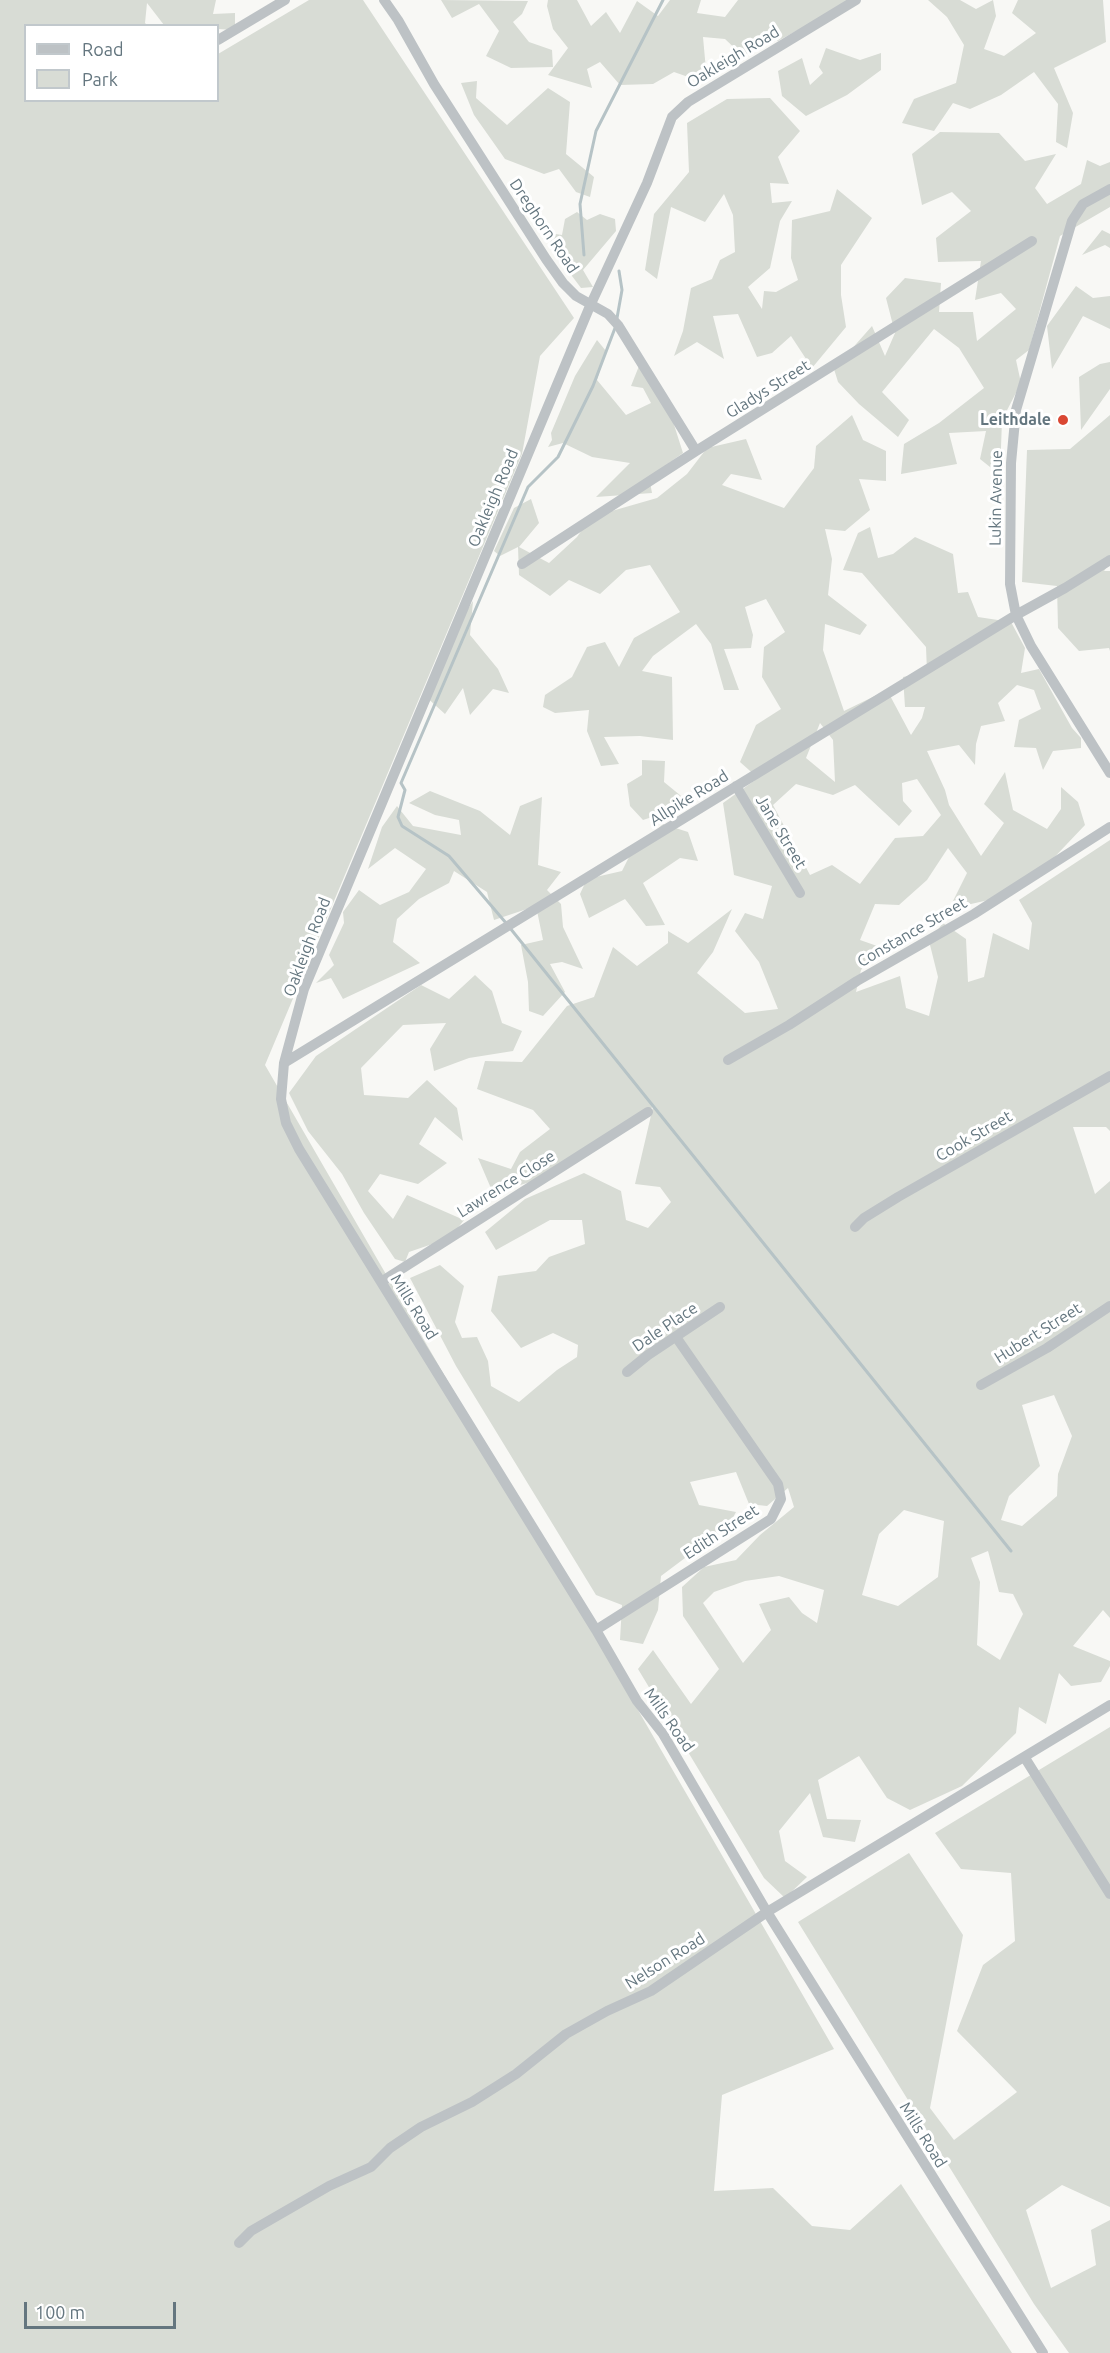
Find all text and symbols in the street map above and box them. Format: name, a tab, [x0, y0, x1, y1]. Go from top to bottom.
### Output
street label: Oakleigh Road	[683, 22, 783, 92]
legend	[24, 24, 219, 102]
text: Road	[82, 39, 124, 59]
text: Park	[82, 69, 118, 89]
street label: Dreghorn Road	[505, 175, 583, 277]
street label: Gladys Street	[722, 356, 814, 422]
place label: Leithdale	[980, 410, 1051, 430]
marker: Leithdale	[1056, 413, 1070, 427]
street label: Oakleigh Road	[464, 446, 522, 550]
street label: Lukin Avenue	[986, 450, 1006, 546]
street label: Allpike Road	[646, 766, 732, 830]
street label: Jane Street	[752, 792, 810, 872]
street label: Constance Street	[854, 893, 970, 971]
street label: Oakleigh Road	[279, 895, 335, 999]
street label: Cook Street	[932, 1106, 1016, 1166]
street label: Lawrence Close	[453, 1146, 559, 1222]
street label: Mills Road	[386, 1271, 442, 1343]
street label: Dale Place	[629, 1298, 701, 1356]
street label: Hubert Street	[991, 1299, 1085, 1367]
street label: Edith Street	[680, 1501, 762, 1563]
street label: Mills Road	[640, 1684, 698, 1756]
street label: Nelson Road	[622, 1929, 708, 1993]
street label: Mills Road	[895, 2099, 951, 2171]
scale bar	[27, 2290, 178, 2328]
text: 100 m	[35, 2302, 85, 2322]

